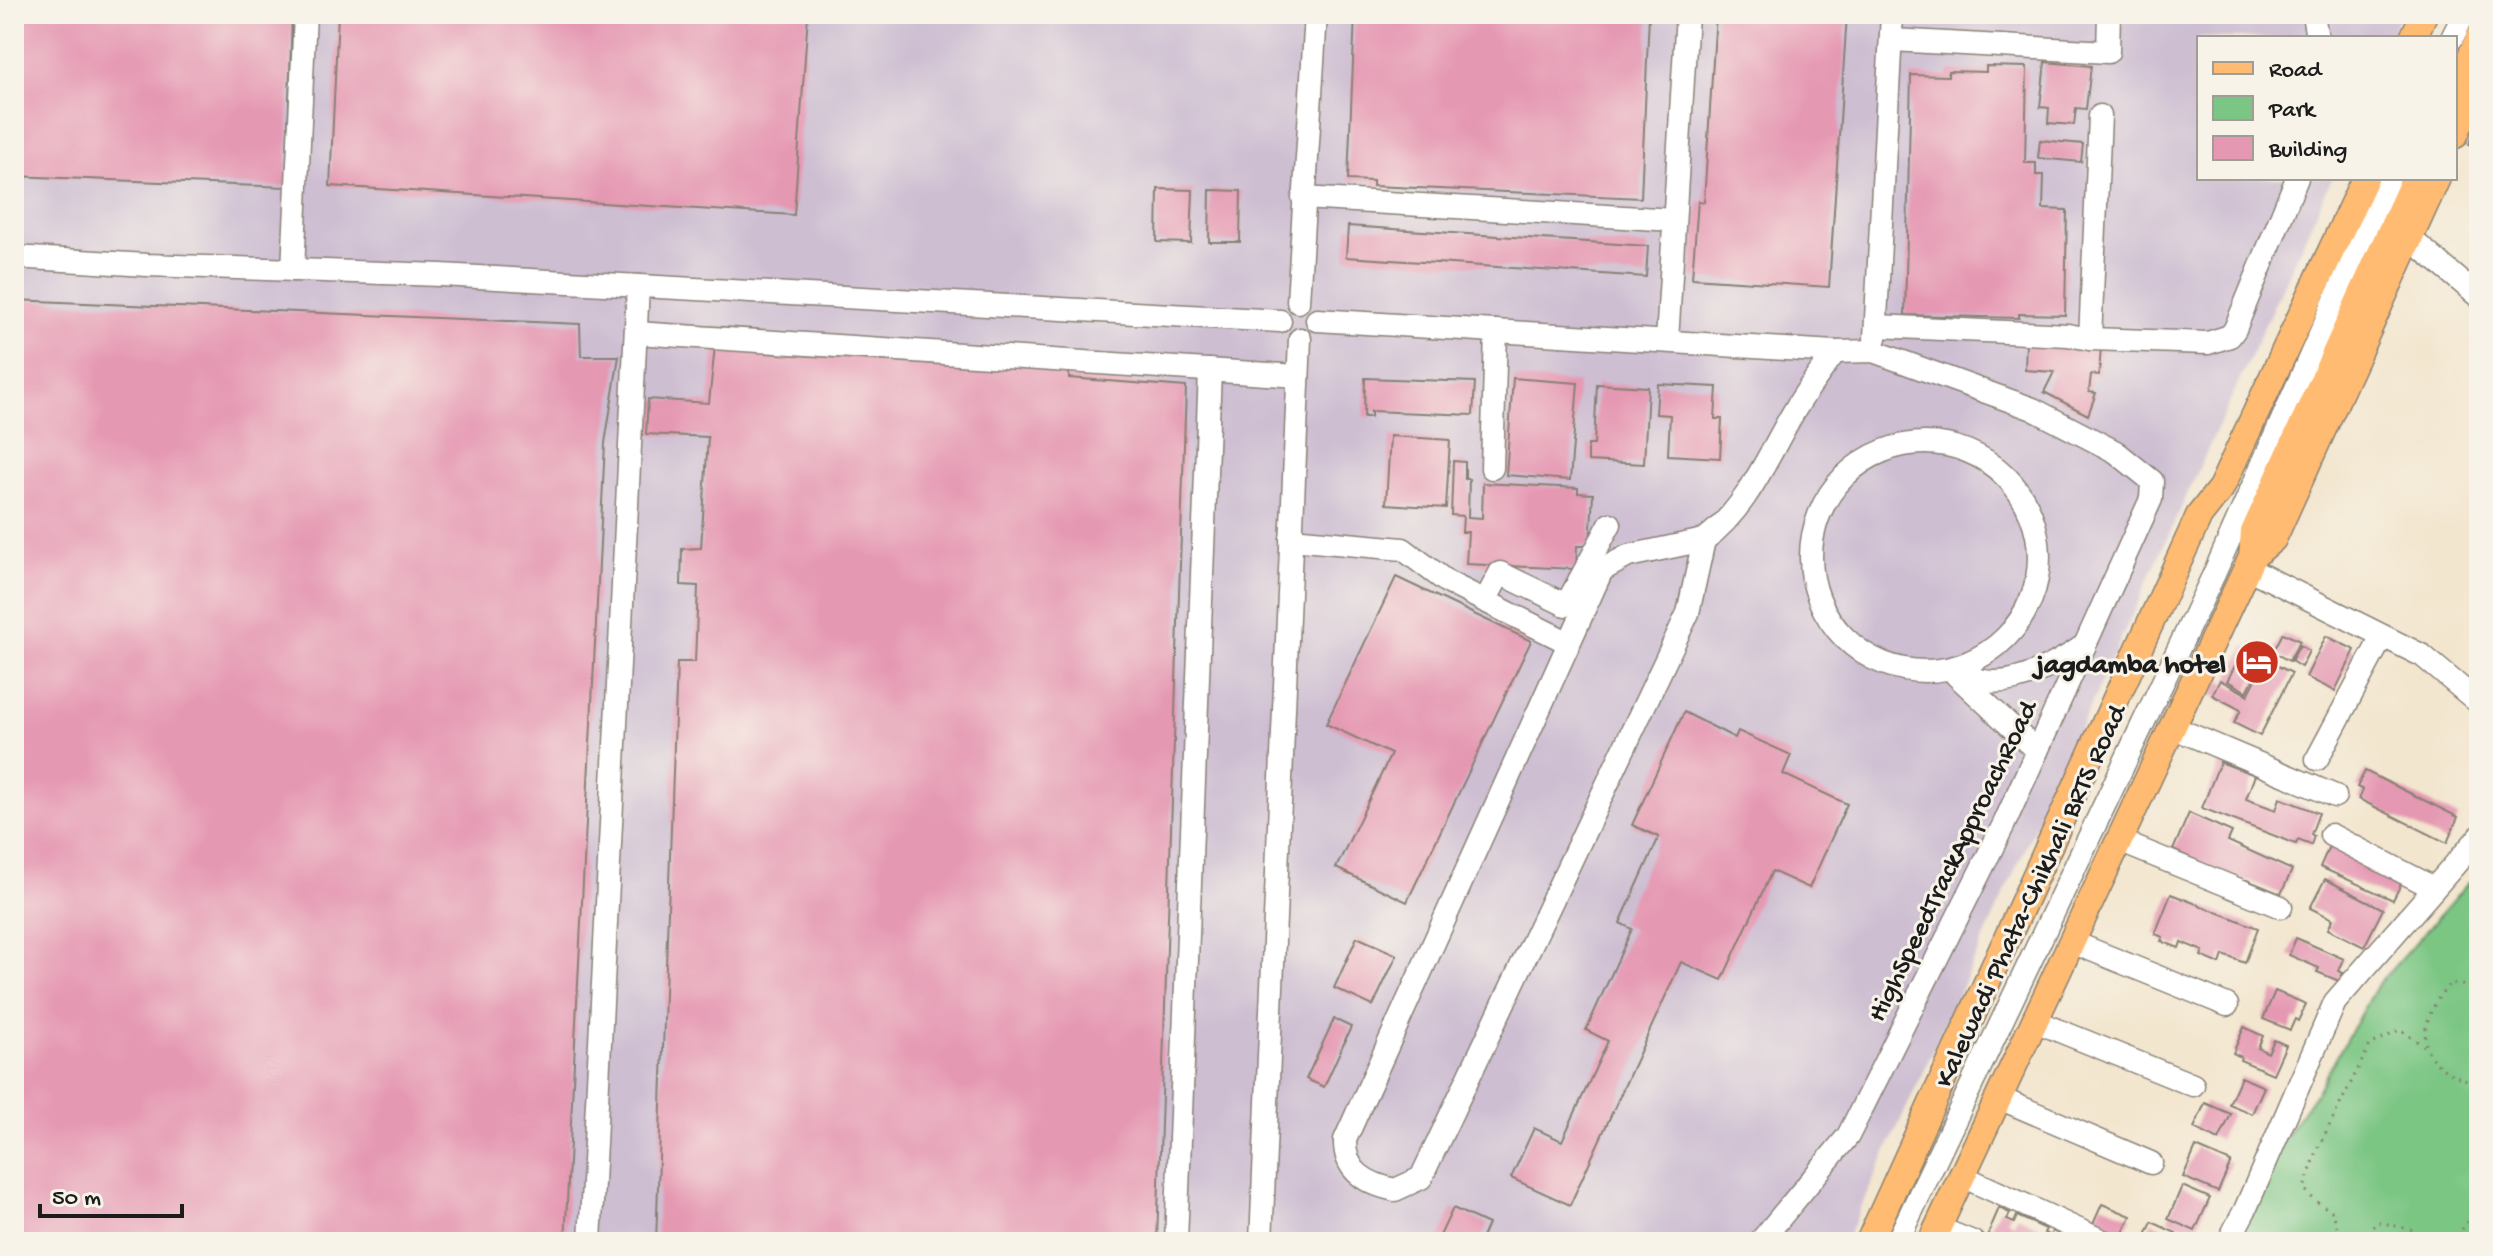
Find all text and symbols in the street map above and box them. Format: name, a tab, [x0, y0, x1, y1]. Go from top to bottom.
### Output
legend	[2197, 36, 2457, 180]
text: Road	[2269, 57, 2323, 86]
text: Park	[2268, 97, 2317, 126]
text: Building	[2268, 137, 2347, 166]
hotel icon: jagdamba hotel	[2233, 638, 2281, 686]
place label: jagdamba hotel	[2031, 650, 2226, 683]
street label: HighSpeedTrackApproachRoad	[1862, 694, 2047, 1028]
street label: Kalewadi Phata-Chikhali BRTS Road	[1929, 698, 2137, 1094]
scale bar	[40, 1168, 182, 1218]
text: 50 m	[52, 1185, 101, 1214]

